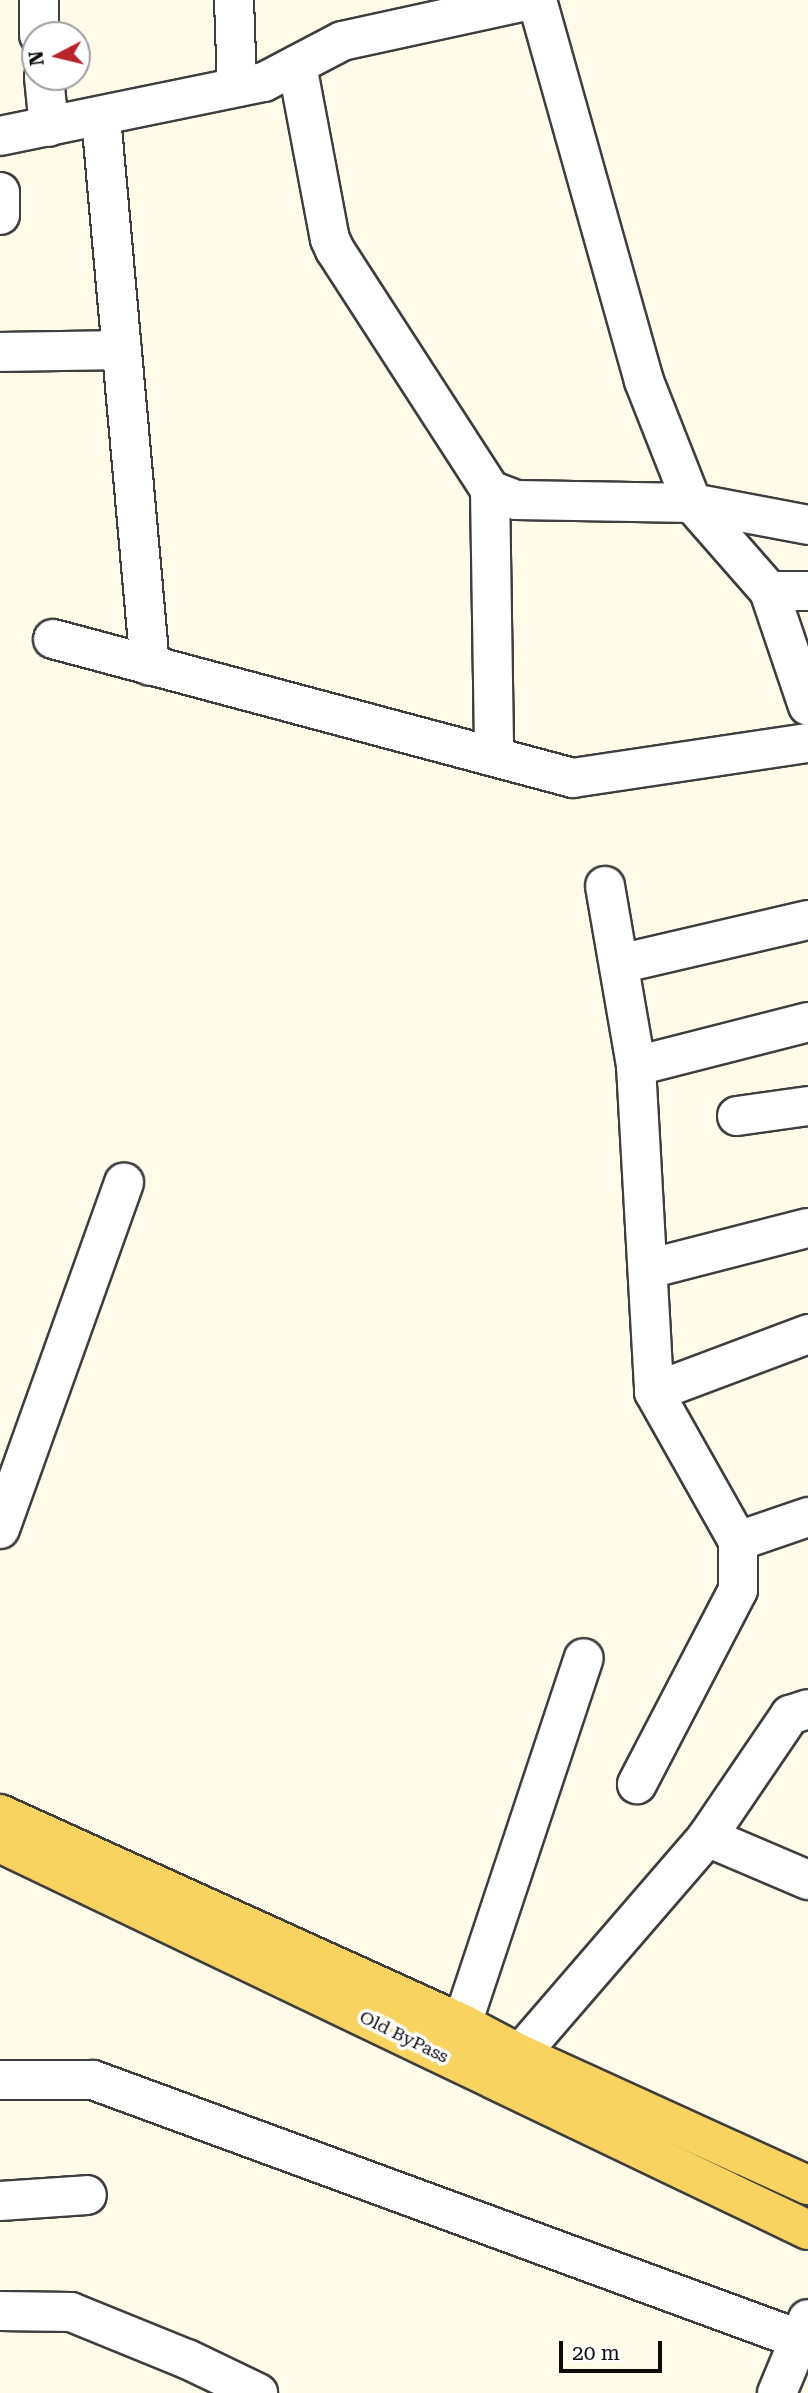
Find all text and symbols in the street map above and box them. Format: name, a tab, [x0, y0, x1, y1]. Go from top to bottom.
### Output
north arrow	[21, 21, 91, 91]
text: N	[24, 50, 49, 67]
street label: Old ByPass	[356, 2006, 452, 2068]
scale bar	[563, 2326, 666, 2370]
text: 20 m	[572, 2341, 620, 2365]

